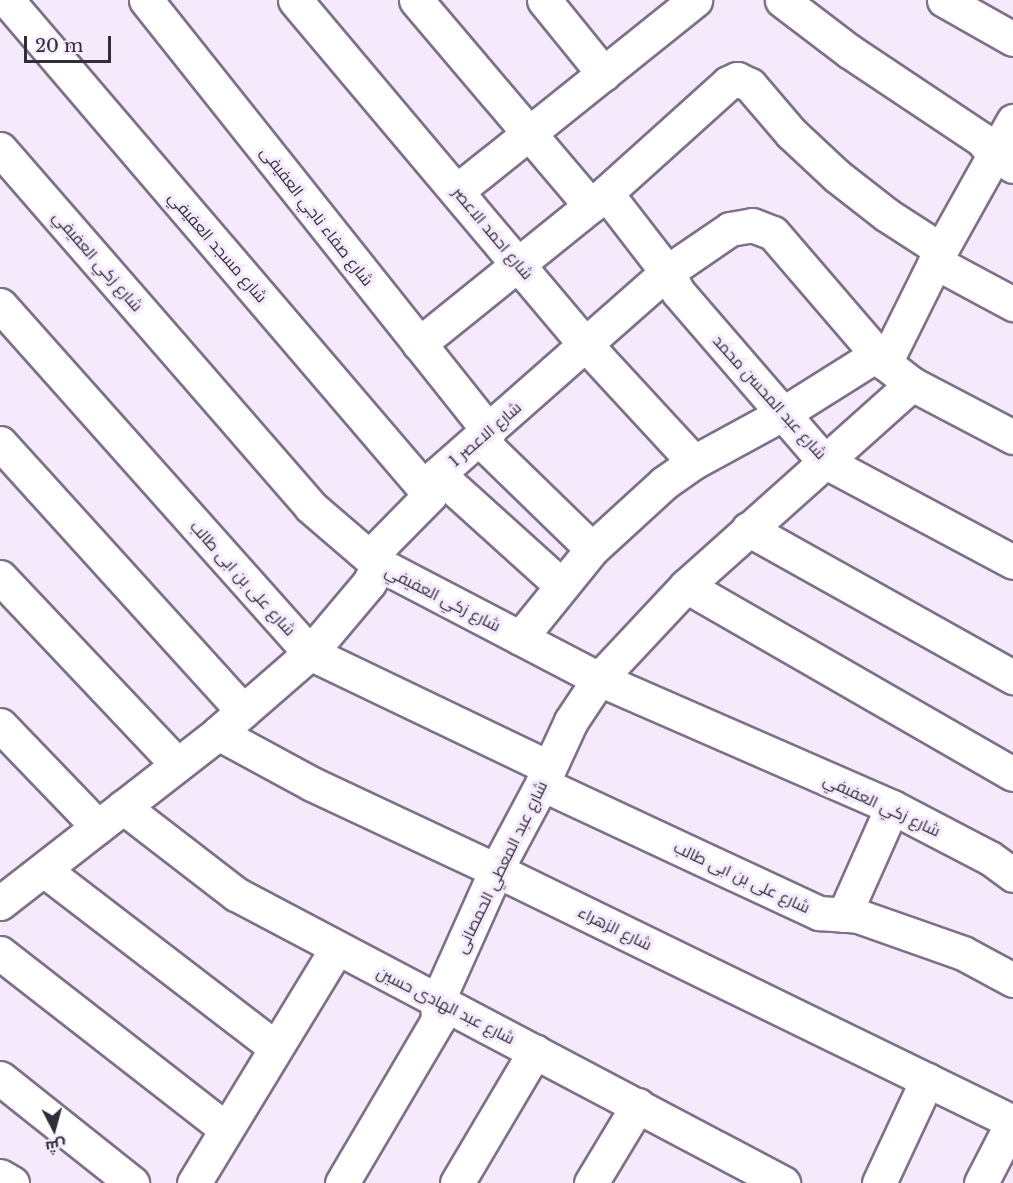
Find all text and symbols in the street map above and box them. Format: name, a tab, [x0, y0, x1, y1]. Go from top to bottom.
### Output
scale bar	[27, 24, 114, 62]
text: 20 m	[35, 35, 83, 57]
street label: شارع صفاء ناجي العفيفى	[257, 142, 377, 290]
street label: شارع احمد الاعصر	[449, 183, 537, 283]
street label: شارع مسجد العفيفي	[165, 188, 271, 306]
street label: شارع زكي العفيفي	[49, 207, 147, 315]
street label: شارع عبد المحسن محمد	[709, 331, 831, 463]
street label: شارع الاعصر 1	[445, 397, 525, 471]
street label: شارع على بن ابى طالب	[186, 517, 300, 639]
street label: شارع زكي العفيفي	[382, 561, 504, 635]
street label: شارع زكي العفيفي	[821, 770, 943, 840]
street label: شارع عبد المعطي الحمصانى	[451, 778, 551, 956]
street label: شارع على بن ابى طالب	[671, 837, 813, 917]
street label: شارع الزهراء	[575, 902, 655, 954]
street label: شارع عبد الهادى حسين	[374, 962, 518, 1048]
north arrow	[24, 1099, 84, 1159]
text: ش	[45, 1136, 67, 1158]

